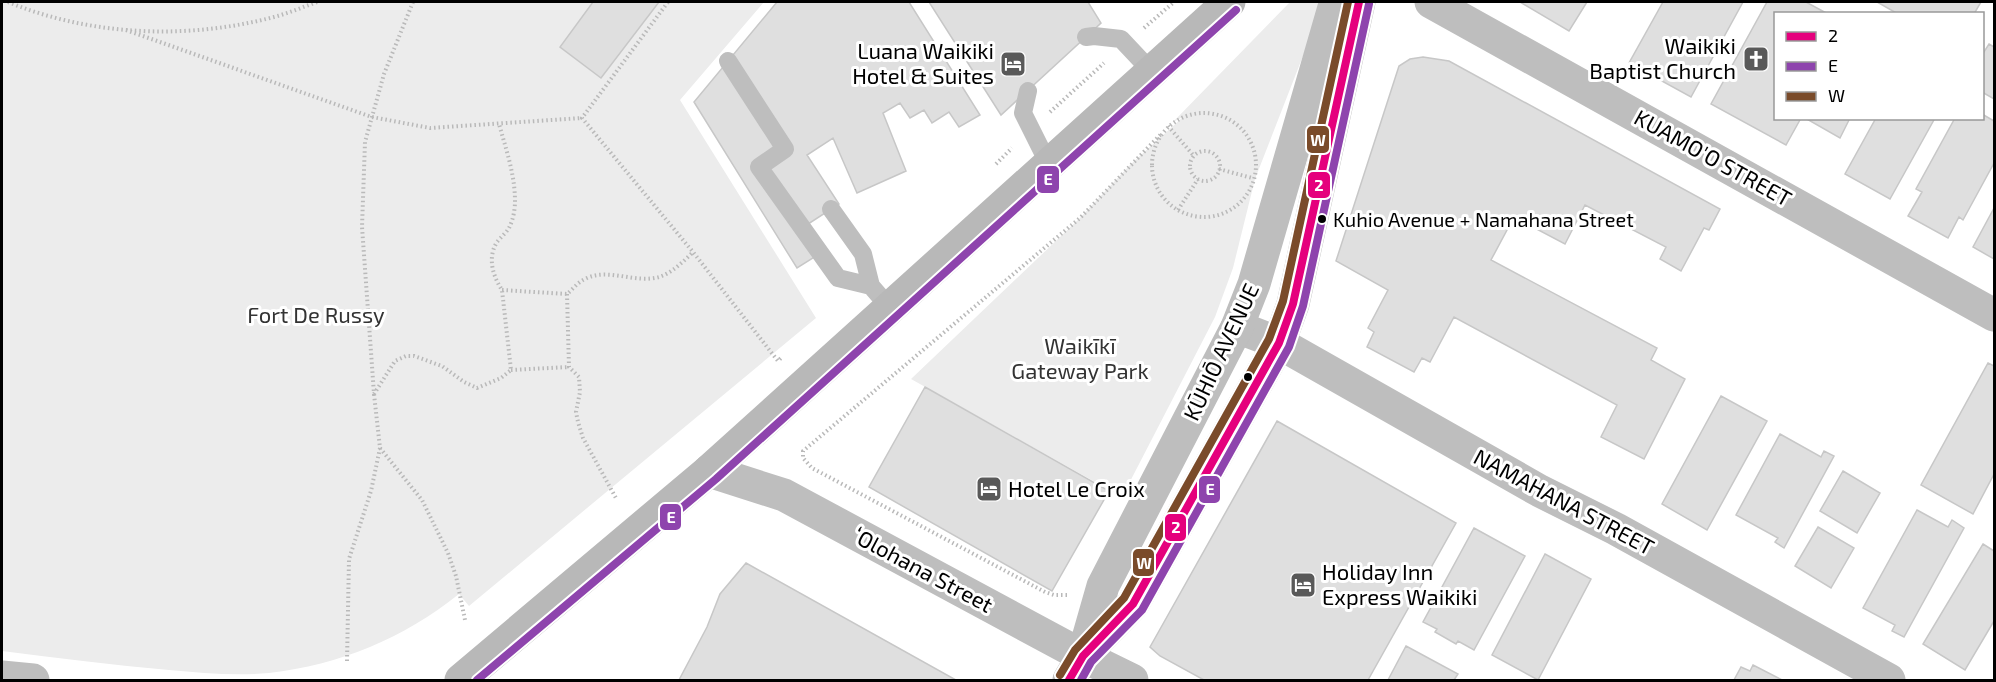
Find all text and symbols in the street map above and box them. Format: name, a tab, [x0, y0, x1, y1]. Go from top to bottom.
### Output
legend	[1774, 12, 1984, 120]
text: 2	[1828, 24, 1838, 46]
place label: Waikiki Baptist Church	[1589, 32, 1736, 83]
place label: Luana Waikiki Hotel & Suites	[852, 37, 994, 88]
church icon: Waikiki Baptist Church	[1741, 44, 1771, 74]
hotel icon: Luana Waikiki Hotel & Suites	[998, 49, 1028, 79]
text: E	[1828, 54, 1838, 76]
text: W	[1828, 84, 1845, 106]
street label: KUAMO'O STREET	[1630, 103, 1797, 211]
line badge: W	[1306, 125, 1330, 154]
text: W	[1310, 130, 1326, 149]
line badge: E	[1036, 165, 1060, 194]
text: E	[1043, 169, 1053, 188]
line badge: 2	[1307, 171, 1331, 199]
text: 2	[1314, 175, 1324, 194]
place label: Kuhio Avenue + Namahana Street	[1333, 207, 1634, 231]
marker: Kuhio Avenue + Namahana Street	[1316, 213, 1328, 225]
street label: KŪHIŌ AVENUE	[1177, 279, 1263, 424]
park label: Fort De Russy	[247, 301, 385, 327]
park label: Waikīkī Gateway Park	[1011, 332, 1149, 383]
unlabelled marker	[1242, 371, 1254, 383]
street label: NAMAHANA STREET	[1470, 443, 1659, 560]
hotel icon: Hotel Le Croix	[974, 474, 1004, 504]
place label: Hotel Le Croix	[1008, 475, 1145, 501]
line badge: E	[1198, 475, 1221, 504]
text: E	[1205, 479, 1215, 498]
line badge: E	[659, 503, 682, 531]
text: E	[666, 507, 676, 526]
line badge: 2	[1164, 513, 1187, 542]
text: 2	[1171, 517, 1181, 536]
street label: ʻOlohana Street	[849, 521, 998, 617]
line badge: W	[1132, 548, 1155, 577]
text: W	[1136, 553, 1152, 572]
place label: Holiday Inn Express Waikiki	[1322, 558, 1477, 609]
hotel icon: Holiday Inn Express Waikiki	[1288, 570, 1318, 600]

